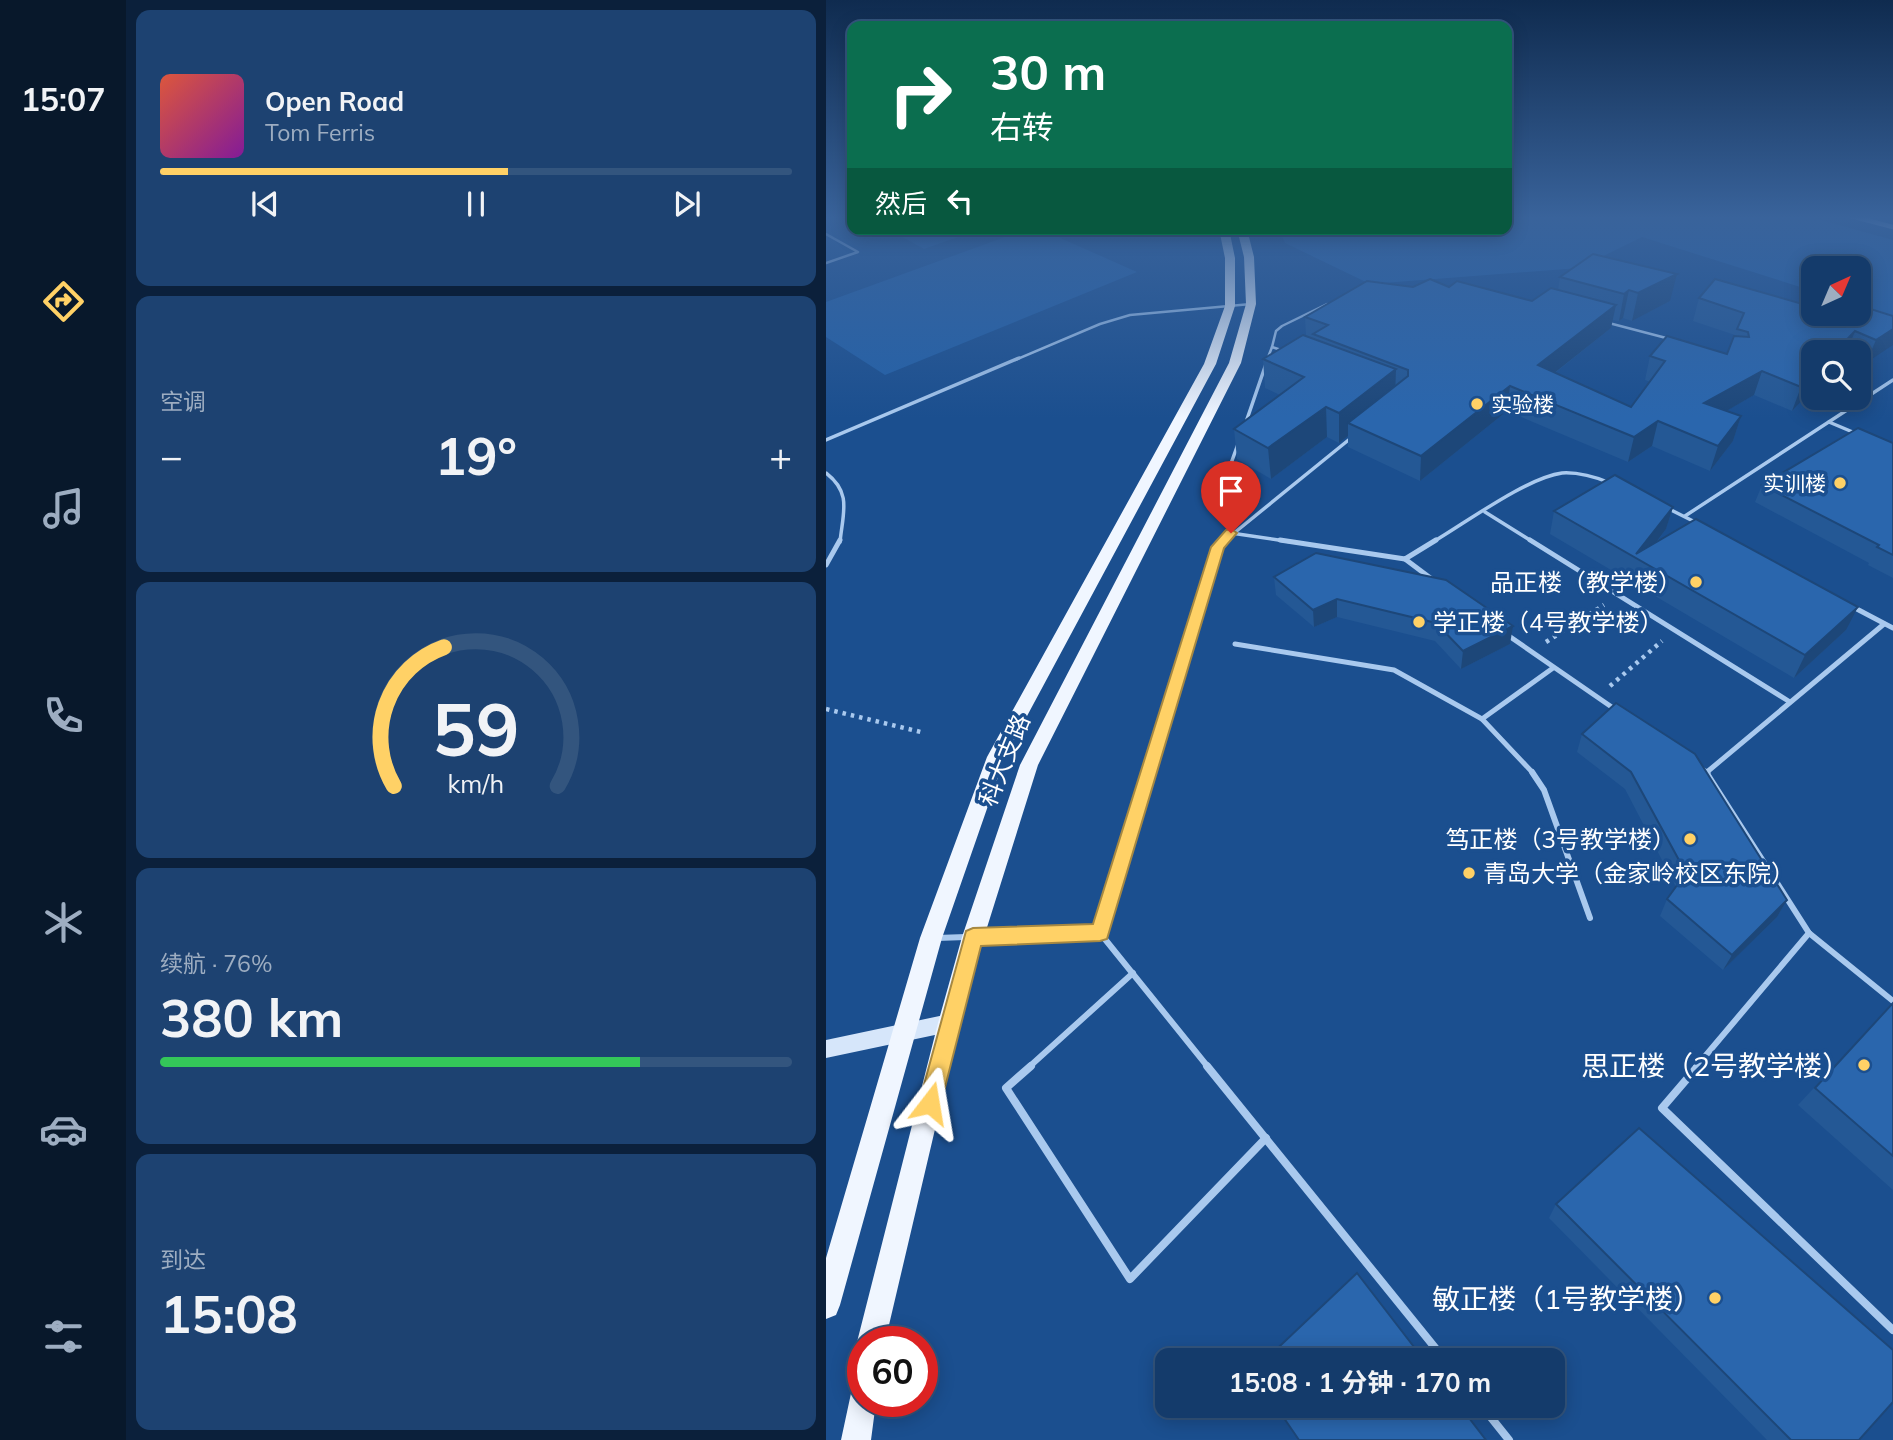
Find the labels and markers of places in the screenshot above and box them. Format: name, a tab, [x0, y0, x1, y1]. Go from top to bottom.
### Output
place label: 实验楼	[1491, 391, 1554, 417]
marker: 实验楼	[1469, 396, 1485, 412]
pin	[1201, 461, 1261, 533]
place label: 实训楼	[1763, 470, 1826, 496]
marker: 实训楼	[1832, 475, 1848, 491]
place label: 品正楼（教学楼）	[1490, 567, 1682, 597]
marker: 品正楼（教学楼）	[1688, 574, 1704, 590]
place label: 学正楼（4号教学楼）	[1433, 607, 1663, 637]
marker: 学正楼（4号教学楼）	[1411, 614, 1427, 630]
place label: 笃正楼（3号教学楼）	[1446, 824, 1676, 854]
marker: 笃正楼（3号教学楼）	[1682, 831, 1698, 847]
place label: 青岛大学（金家岭校区东院）	[1483, 858, 1795, 888]
marker: 青岛大学（金家岭校区东院）	[1461, 865, 1477, 881]
place label: 思正楼（2号教学楼）	[1581, 1048, 1850, 1083]
marker: 思正楼（2号教学楼）	[1856, 1057, 1872, 1073]
place label: 敏正楼（1号教学楼）	[1432, 1281, 1701, 1316]
marker: 敏正楼（1号教学楼）	[1707, 1290, 1723, 1306]

